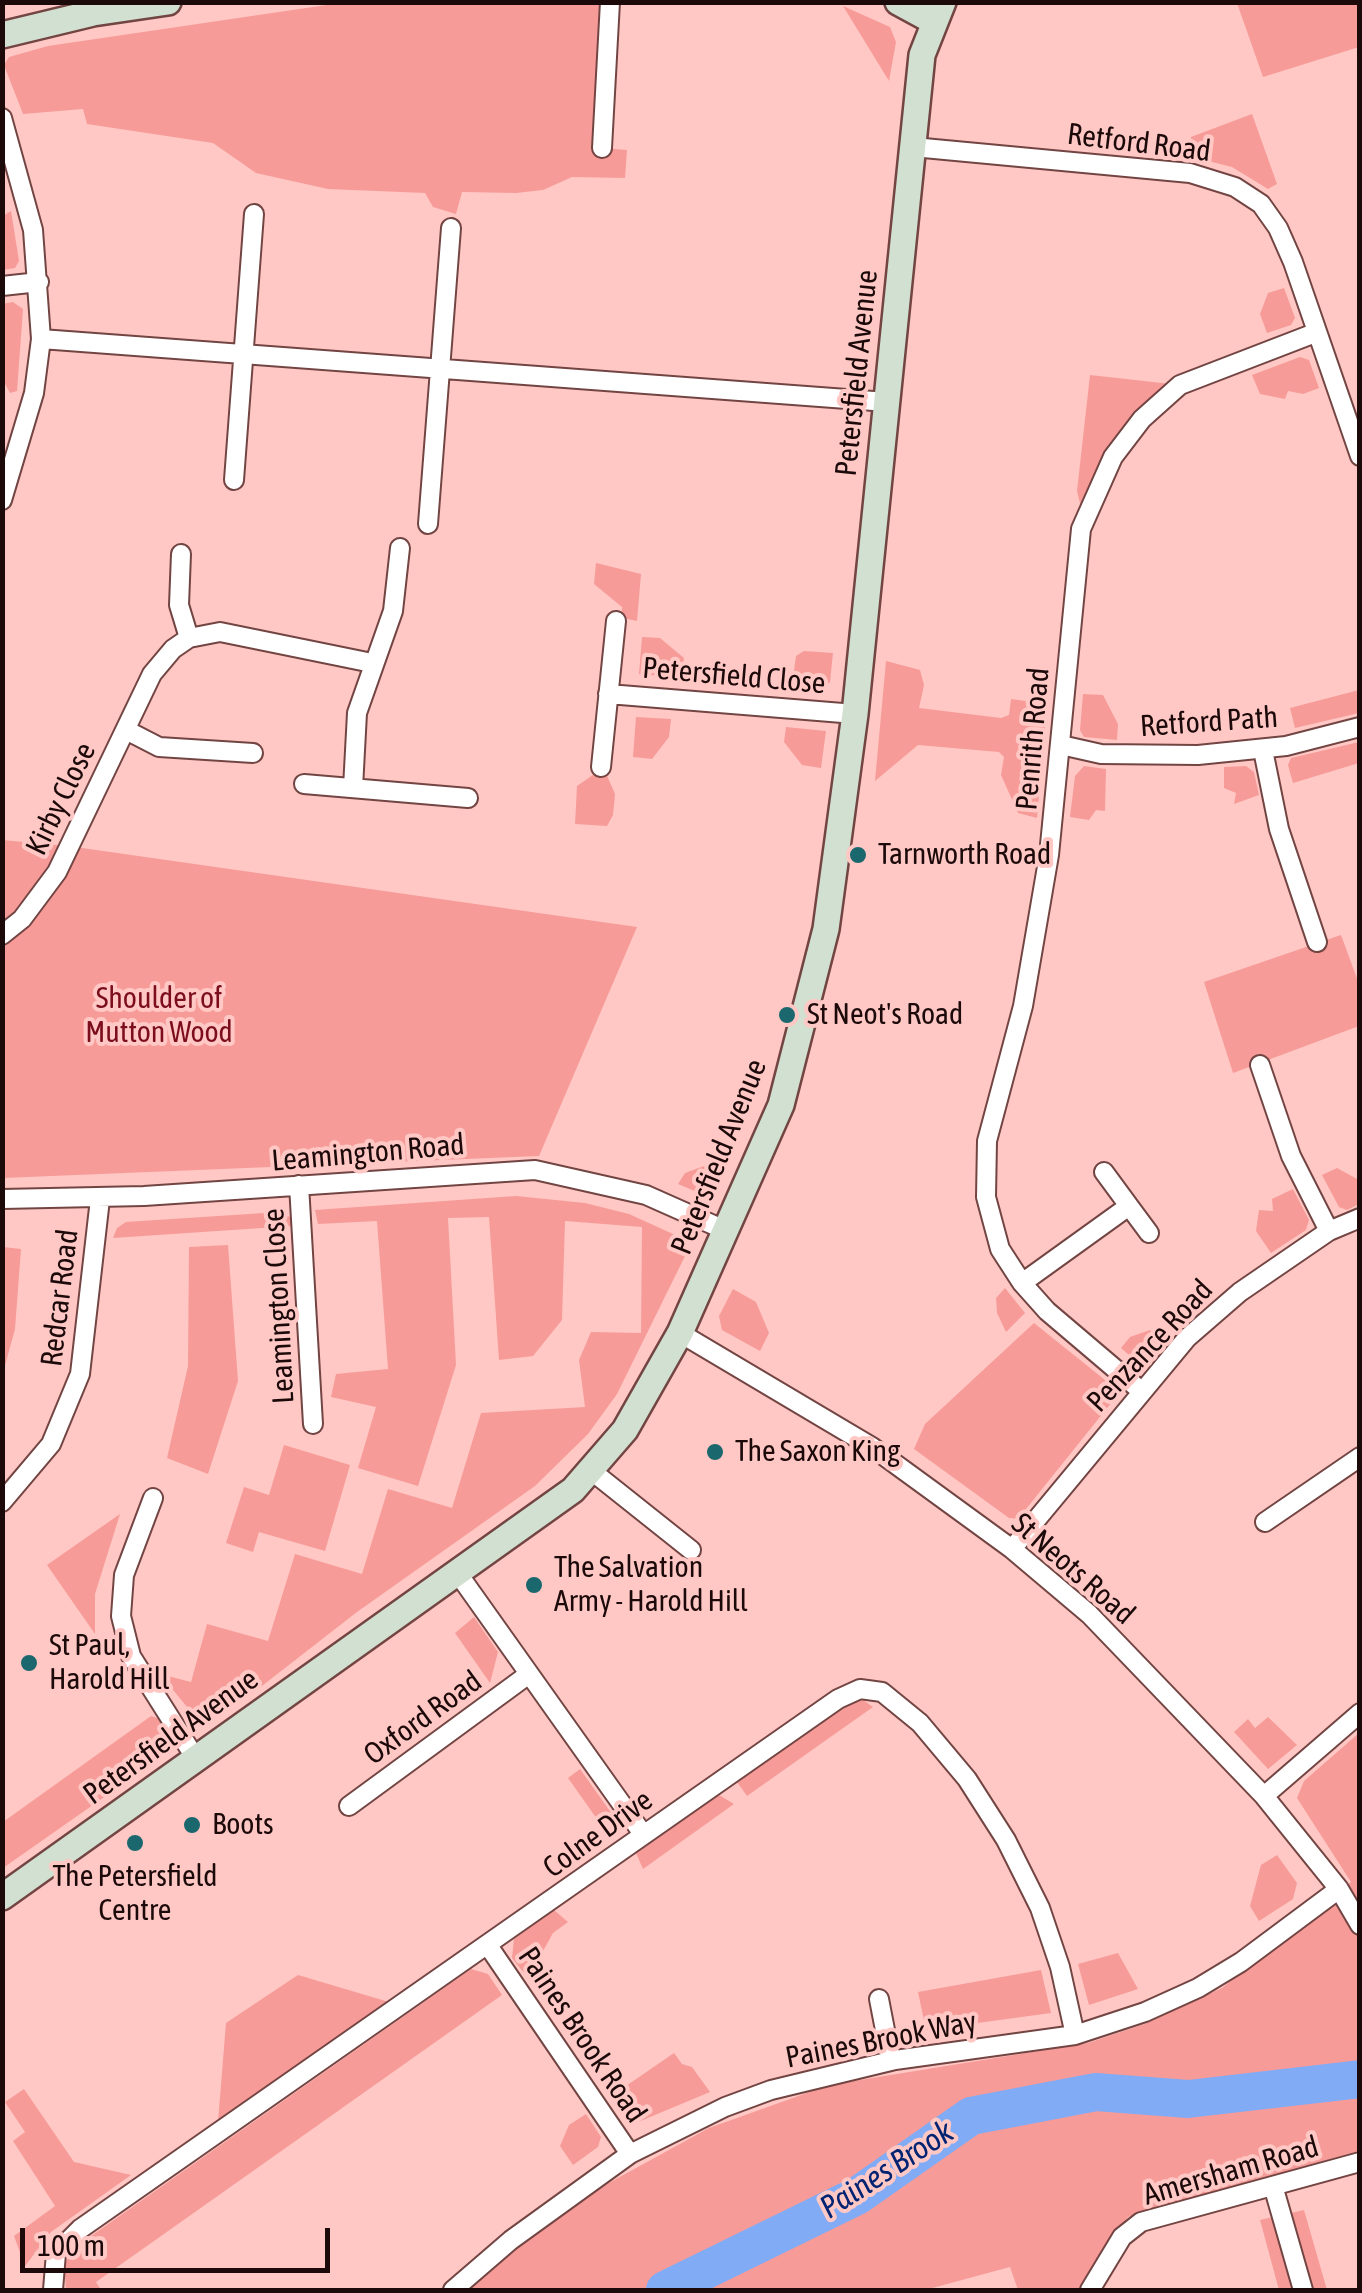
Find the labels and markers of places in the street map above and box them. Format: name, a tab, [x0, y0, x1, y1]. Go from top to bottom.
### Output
place label: Tarnworth Road	[878, 837, 1051, 873]
marker: Tarnworth Road	[847, 844, 869, 866]
place label: St Neot's Road	[807, 997, 963, 1033]
marker: St Neot's Road	[776, 1004, 798, 1026]
place label: The Saxon King	[735, 1434, 900, 1470]
marker: The Saxon King	[704, 1441, 726, 1463]
place label: The Salvation Army - Harold Hill	[554, 1550, 748, 1620]
marker: The Salvation Army - Harold Hill	[523, 1574, 545, 1596]
place label: St Paul, Harold Hill	[49, 1628, 170, 1698]
marker: St Paul, Harold Hill	[18, 1652, 40, 1674]
place label: Boots	[212, 1807, 274, 1843]
marker: Boots	[181, 1814, 203, 1836]
marker: The Petersfield Centre	[124, 1832, 146, 1854]
place label: The Petersfield Centre	[53, 1859, 217, 1930]

